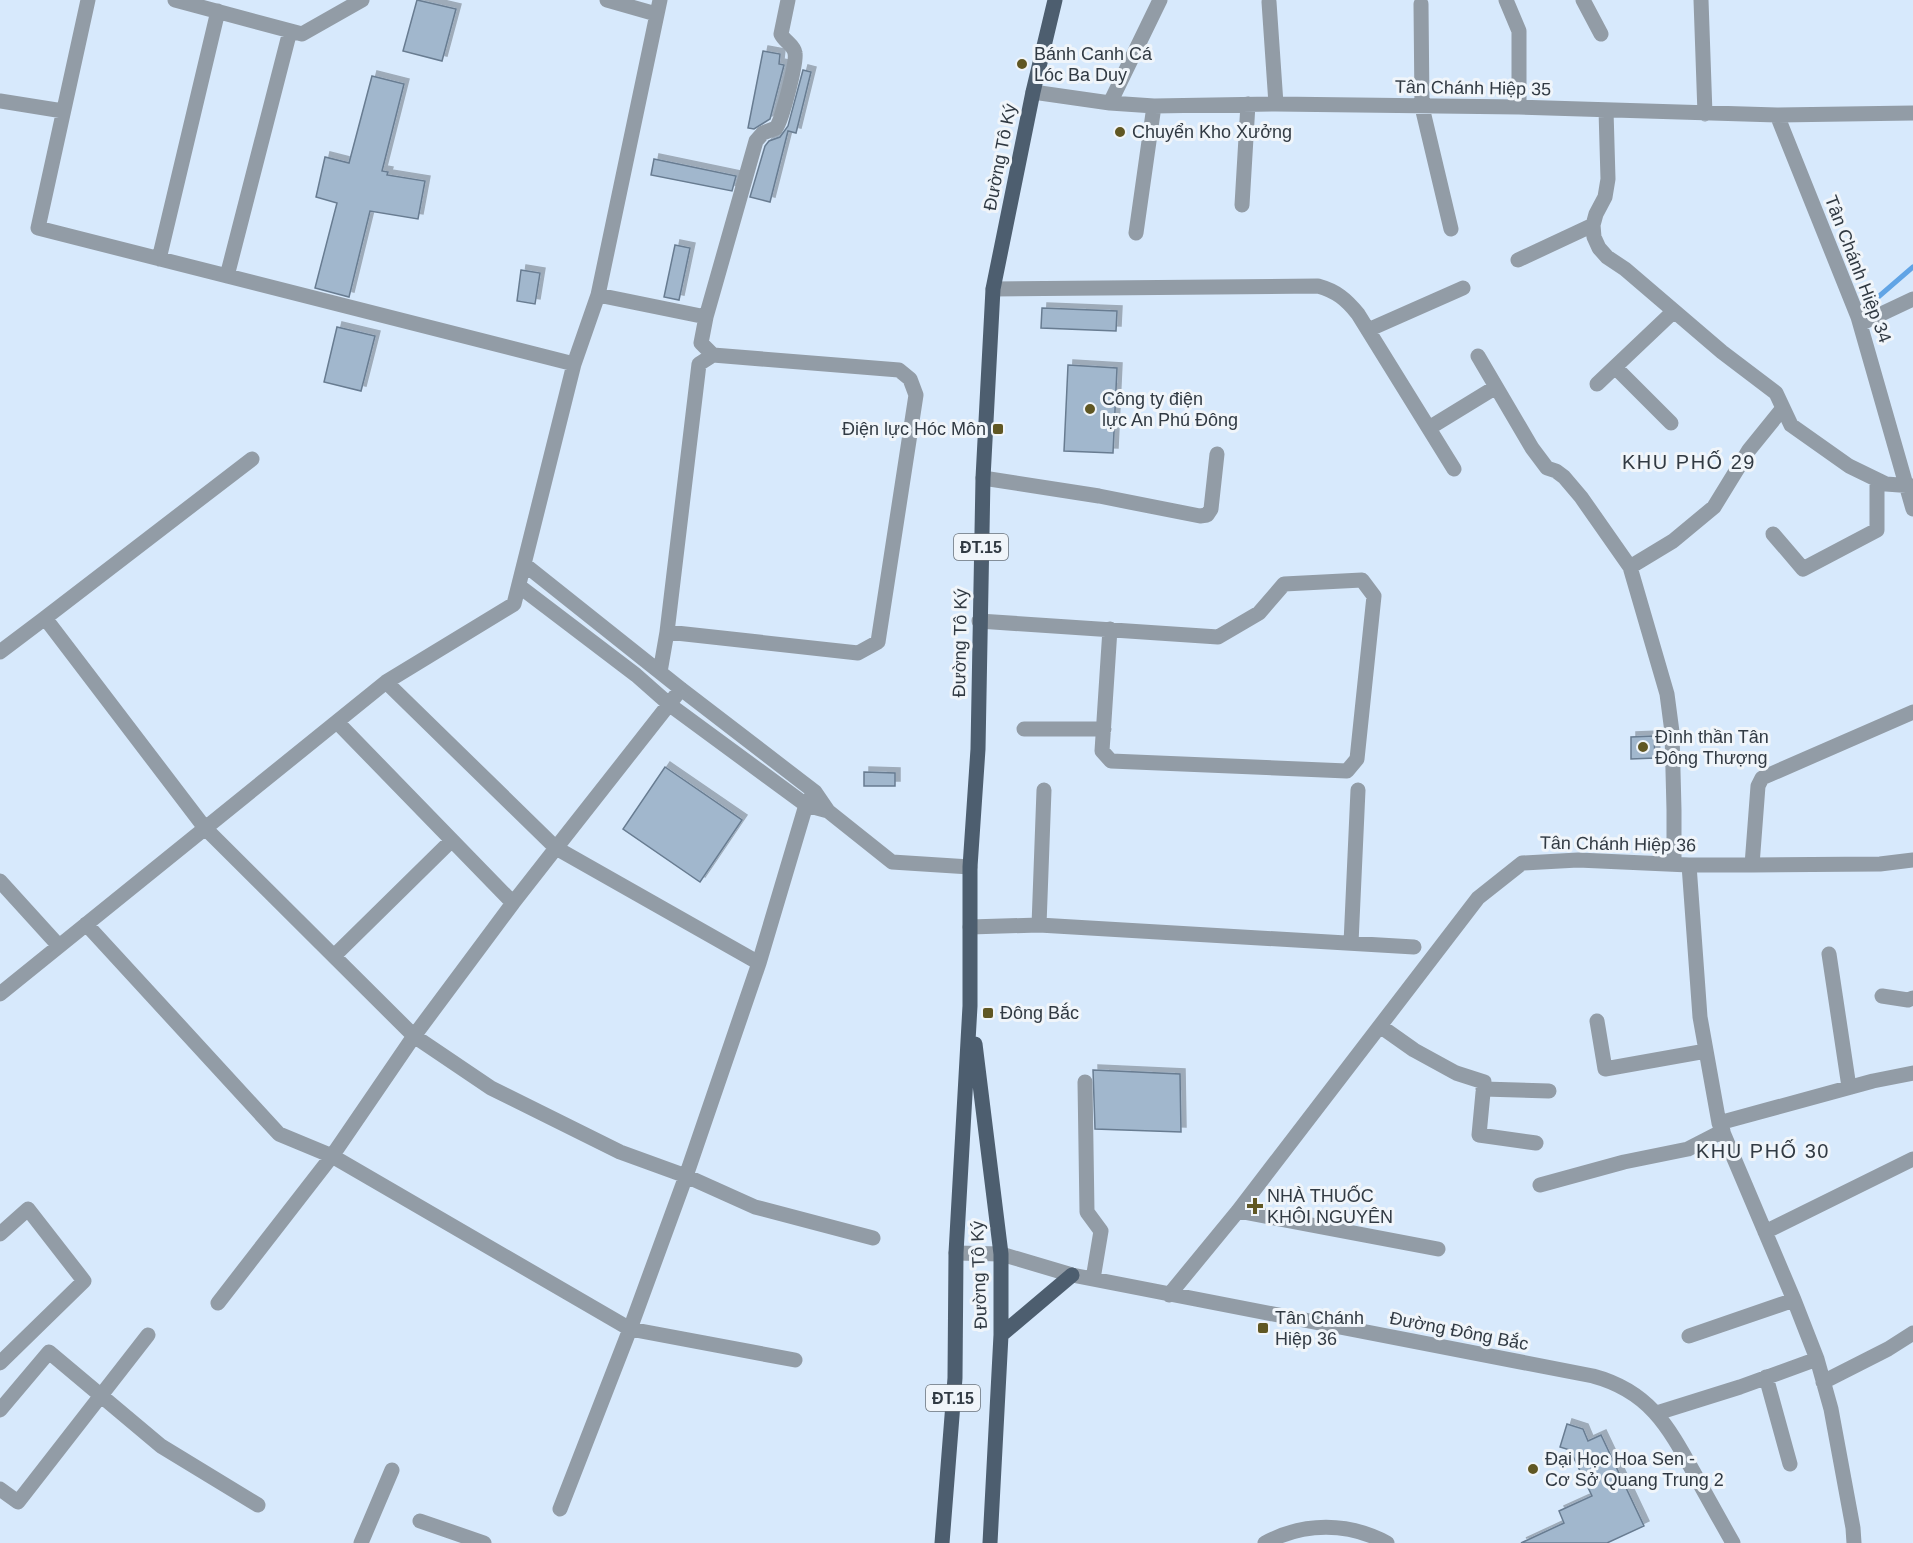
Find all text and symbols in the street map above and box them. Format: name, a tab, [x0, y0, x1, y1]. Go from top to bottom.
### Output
place label: Bánh Canh Cá Lóc Ba Duy	[1034, 44, 1153, 85]
marker: Bánh Canh Cá Lóc Ba Duy	[1015, 57, 1029, 71]
street label: Tân Chánh Hiệp 35	[1395, 77, 1551, 99]
street label: Đường Tô Ký	[980, 102, 1020, 212]
place label: Chuyển Kho Xưởng	[1132, 122, 1292, 142]
marker: Chuyển Kho Xưởng	[1113, 125, 1127, 139]
street label: Tân Chánh Hiệp 34	[1821, 193, 1895, 345]
place label: Công ty điện lực An Phú Đông	[1102, 389, 1238, 430]
marker: Công ty điện lực An Phú Đông	[1083, 402, 1097, 416]
place label: Điện lực Hóc Môn	[842, 419, 986, 439]
marker: Điện lực Hóc Môn	[991, 422, 1005, 436]
district label: KHU PHỐ 29	[1622, 450, 1756, 473]
road number: ĐT.15	[954, 534, 1008, 560]
street label: Đường Tô Ký	[949, 589, 971, 697]
place label: Đình thần Tân Đông Thượng	[1655, 727, 1769, 768]
marker: Đình thần Tân Đông Thượng	[1636, 740, 1650, 754]
street label: Tân Chánh Hiệp 36	[1540, 833, 1696, 855]
place label: Đông Bắc	[1000, 1002, 1079, 1023]
marker: Đông Bắc	[981, 1006, 995, 1020]
district label: KHU PHỐ 30	[1696, 1139, 1830, 1162]
place label: NHÀ THUỐC KHÔI NGUYÊN	[1267, 1185, 1393, 1227]
marker: NHÀ THUỐC KHÔI NGUYÊN	[1248, 1199, 1262, 1213]
street label: Đường Tô Ký	[967, 1220, 991, 1330]
street label: Đường Đông Bắc	[1388, 1307, 1530, 1354]
place label: Tân Chánh Hiệp 36	[1275, 1308, 1364, 1349]
marker: Tân Chánh Hiệp 36	[1256, 1321, 1270, 1335]
road number: ĐT.15	[926, 1385, 980, 1411]
place label: Đại Học Hoa Sen - Cơ Sở Quang Trung 2	[1545, 1449, 1724, 1490]
marker: Đại Học Hoa Sen - Cơ Sở Quang Trung 2	[1526, 1462, 1540, 1476]

